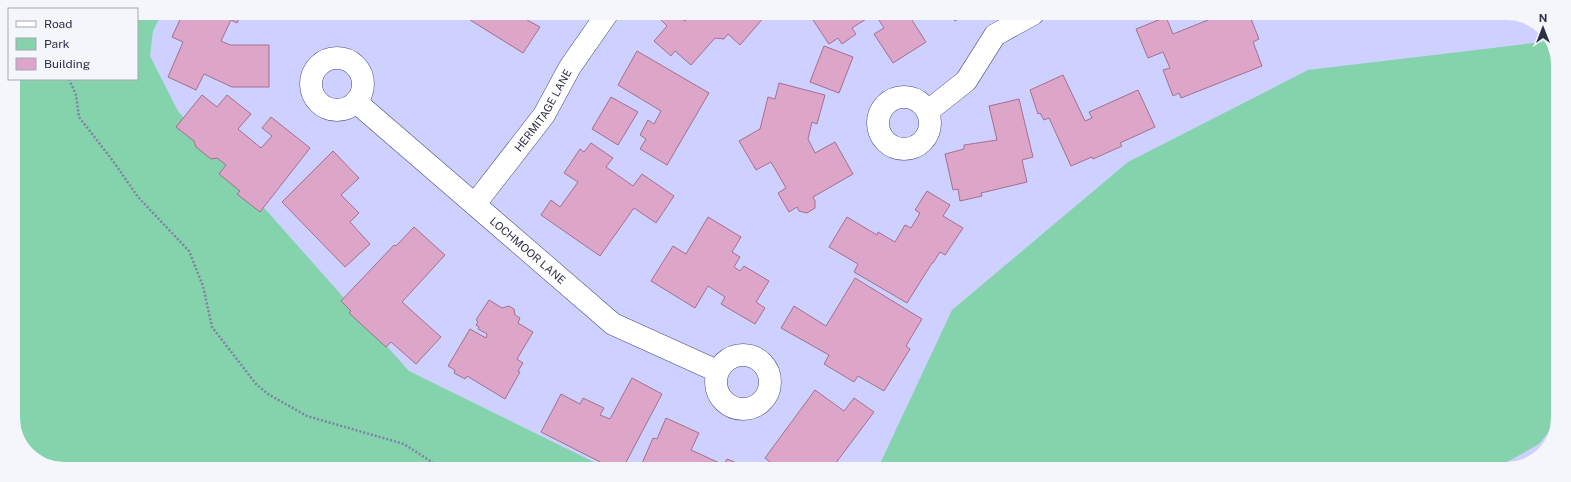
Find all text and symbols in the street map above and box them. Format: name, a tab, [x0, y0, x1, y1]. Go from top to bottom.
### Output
legend	[8, 8, 138, 80]
north arrow	[1523, 8, 1563, 48]
text: N	[1539, 12, 1547, 24]
text: Road	[44, 17, 72, 31]
text: Park	[44, 37, 70, 51]
text: Building	[44, 57, 90, 71]
street label: HERMITAGE LANE	[512, 67, 574, 154]
street label: LOCHMOOR LANE	[488, 215, 568, 286]

